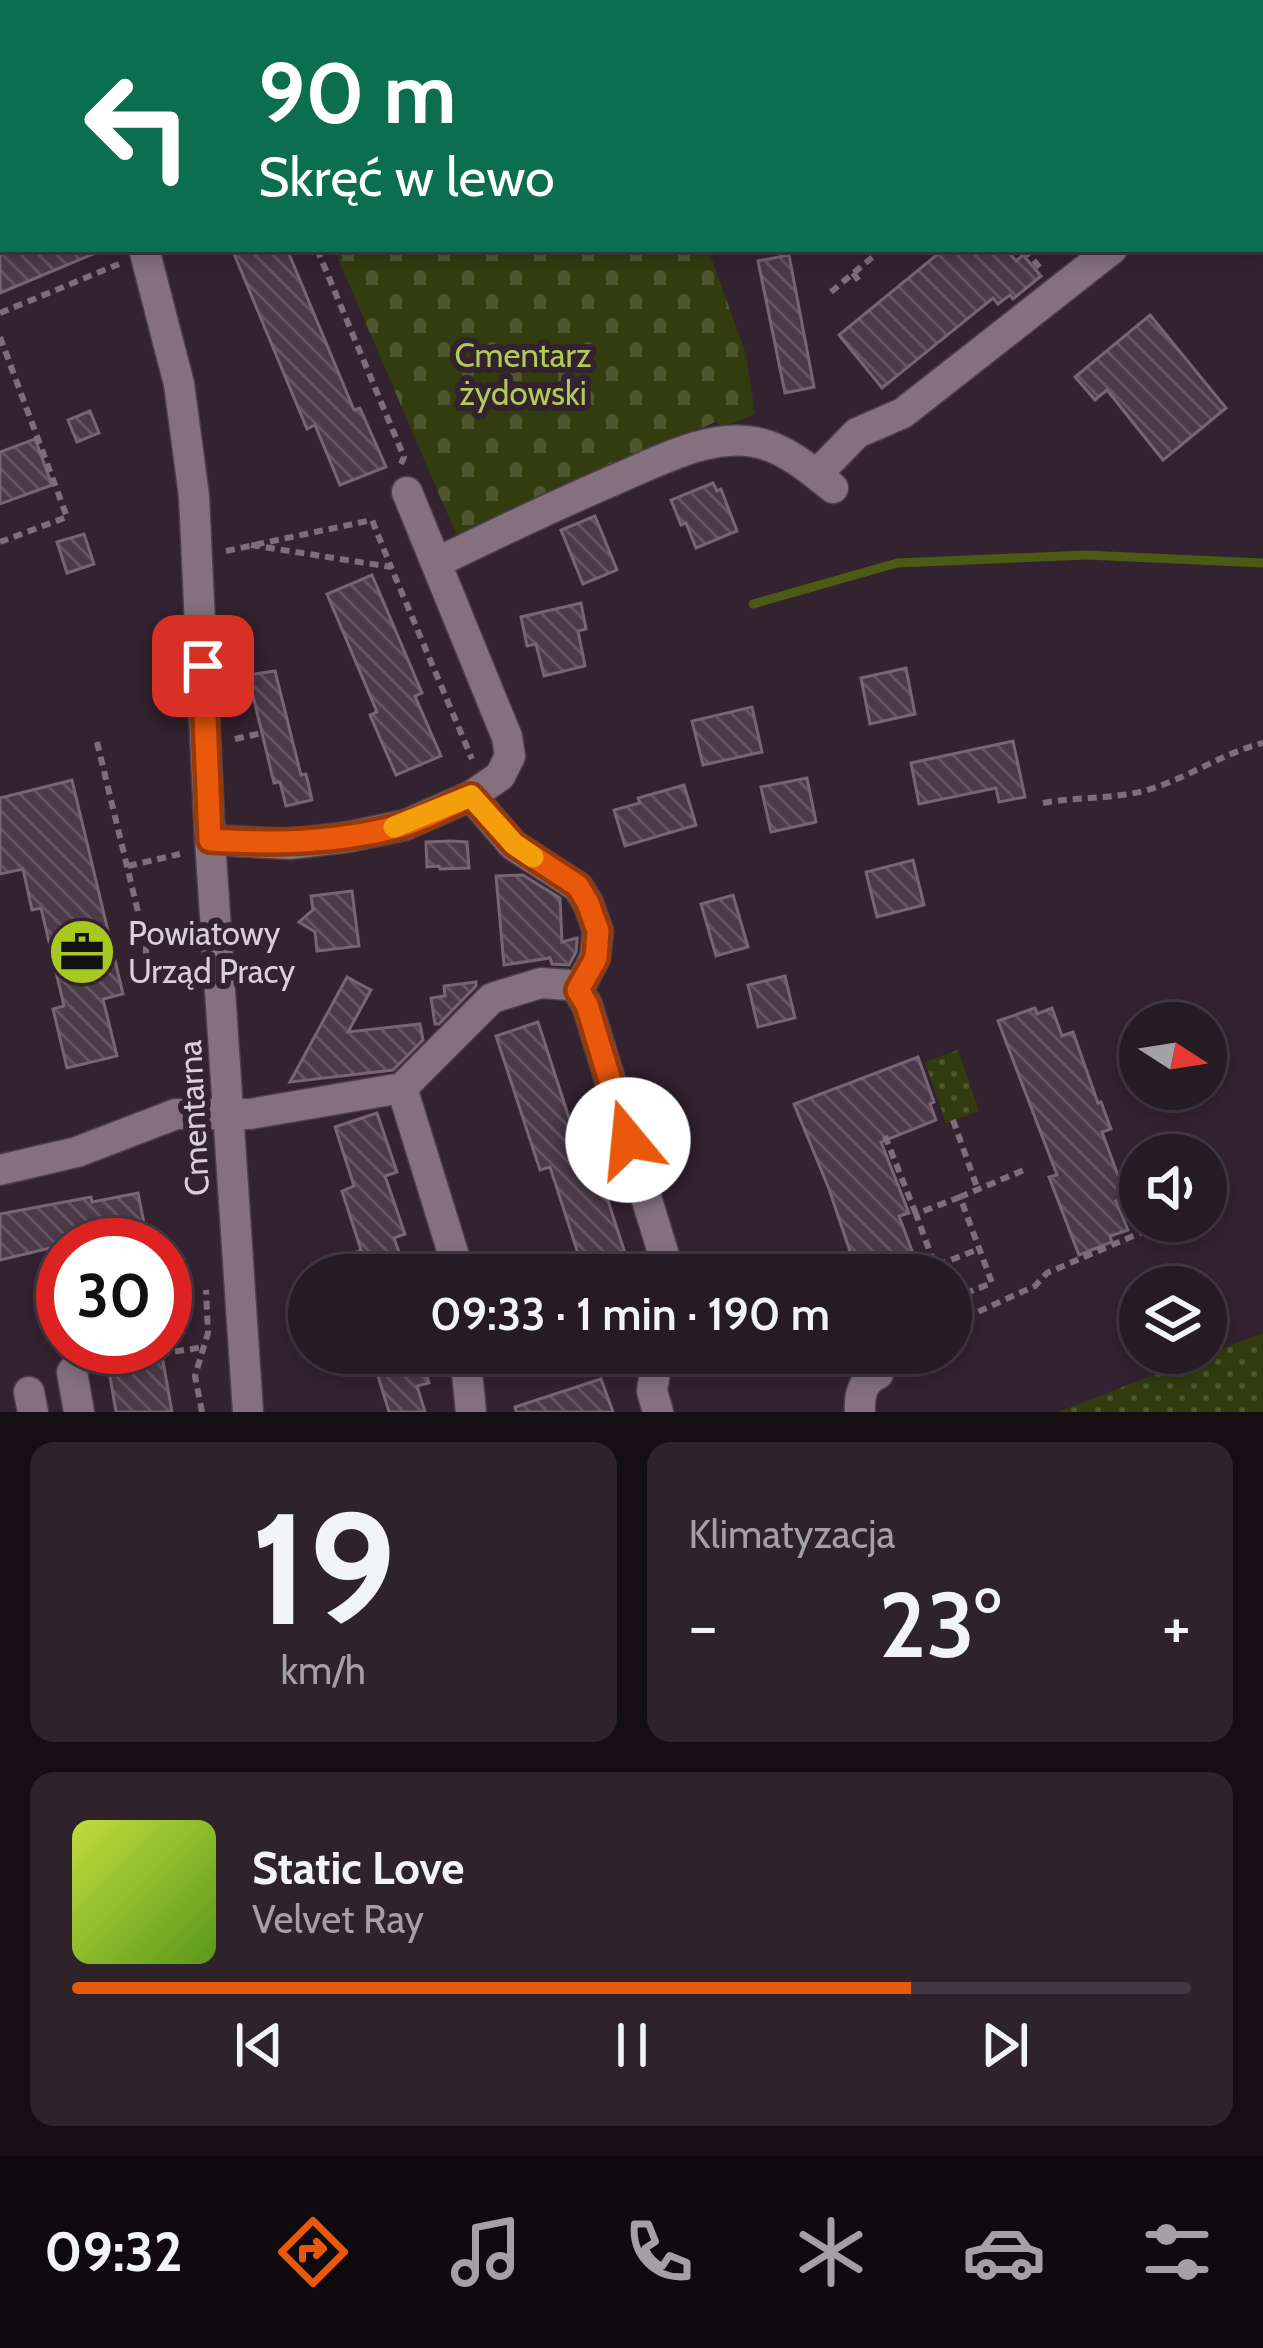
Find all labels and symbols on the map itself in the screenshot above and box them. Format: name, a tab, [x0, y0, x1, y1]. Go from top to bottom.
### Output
park label: Cmentarz żydowski	[454, 335, 592, 413]
pin	[152, 615, 254, 717]
place label: Powiatowy Urząd Pracy	[128, 913, 296, 991]
office icon: Powiatowy Urząd Pracy	[47, 917, 117, 987]
north arrow	[1119, 1002, 1227, 1110]
street label: Cmentarna	[169, 1039, 217, 1197]
position arrow	[565, 1077, 691, 1203]
speed limit sign: 30	[36, 1218, 192, 1374]

